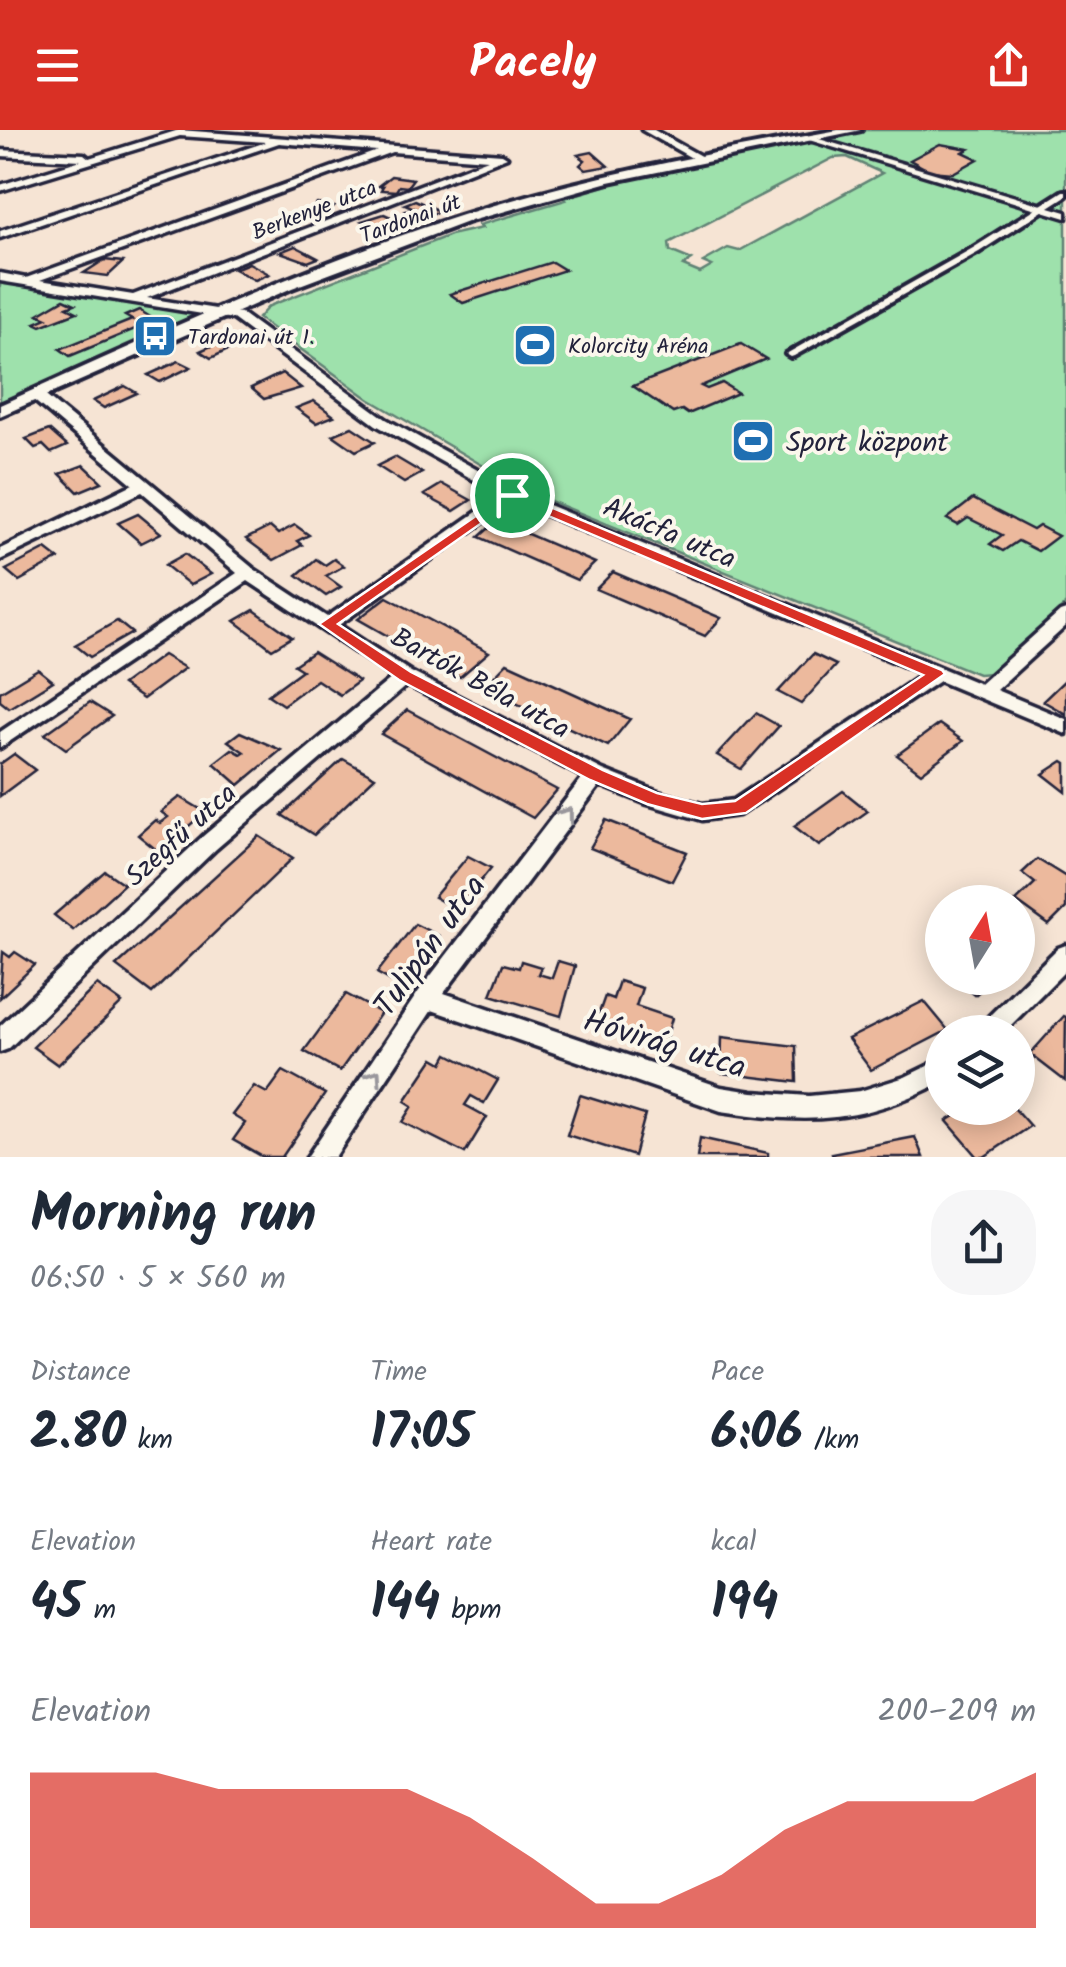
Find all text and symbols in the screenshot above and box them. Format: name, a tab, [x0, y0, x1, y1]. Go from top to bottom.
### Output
text: Pacely	[470, 29, 597, 101]
icon: menu	[30, 38, 85, 93]
icon: share	[981, 38, 1036, 93]
street label: Berkenye utca	[247, 171, 382, 251]
street label: Tardonai út	[355, 186, 467, 255]
bus stop icon: Tardonai út 1.	[132, 313, 178, 359]
place label: Tardonai út 1.	[188, 321, 314, 356]
sports icon: Kolorcity Aréna	[512, 322, 558, 368]
place label: Kolorcity Aréna	[568, 330, 709, 365]
sports icon: Sport központ	[730, 418, 776, 464]
place label: Sport központ	[786, 421, 949, 466]
pin	[470, 453, 555, 538]
icon: arrive	[485, 468, 540, 523]
street label: Akácfa utca	[596, 486, 743, 582]
street label: Bartók Béla utca	[382, 616, 578, 752]
street label: Szegfű utca	[115, 773, 248, 899]
one-way arrow	[555, 807, 572, 825]
street label: Tulipán utca	[362, 865, 500, 1028]
north arrow	[925, 885, 1035, 995]
map controls	[925, 885, 1035, 1125]
street label: Hóvirág utca	[577, 996, 752, 1094]
button: layers	[925, 1015, 1035, 1125]
one-way arrow	[362, 1069, 381, 1087]
text: Morning run	[30, 1173, 317, 1260]
button: share	[931, 1190, 1036, 1295]
text: 06:50 · 5 × 560 m	[30, 1254, 286, 1305]
text: Distance	[30, 1350, 131, 1395]
text: Time	[370, 1350, 427, 1395]
text: Pace	[711, 1350, 764, 1395]
text: 2.80	[30, 1395, 126, 1475]
text: 17:05	[370, 1395, 472, 1475]
text: 6:06	[711, 1395, 803, 1475]
text: km	[126, 1418, 173, 1463]
text: /km	[803, 1418, 859, 1463]
text: Elevation	[30, 1520, 136, 1565]
text: Heart rate	[370, 1520, 492, 1565]
text: kcal	[711, 1520, 756, 1565]
text: 45	[30, 1565, 83, 1645]
text: 144	[370, 1565, 440, 1645]
text: 194	[711, 1565, 778, 1645]
text: m	[83, 1588, 116, 1633]
text: bpm	[440, 1588, 502, 1633]
text: Elevation	[30, 1687, 151, 1738]
text: 200–209 m	[877, 1687, 1036, 1738]

